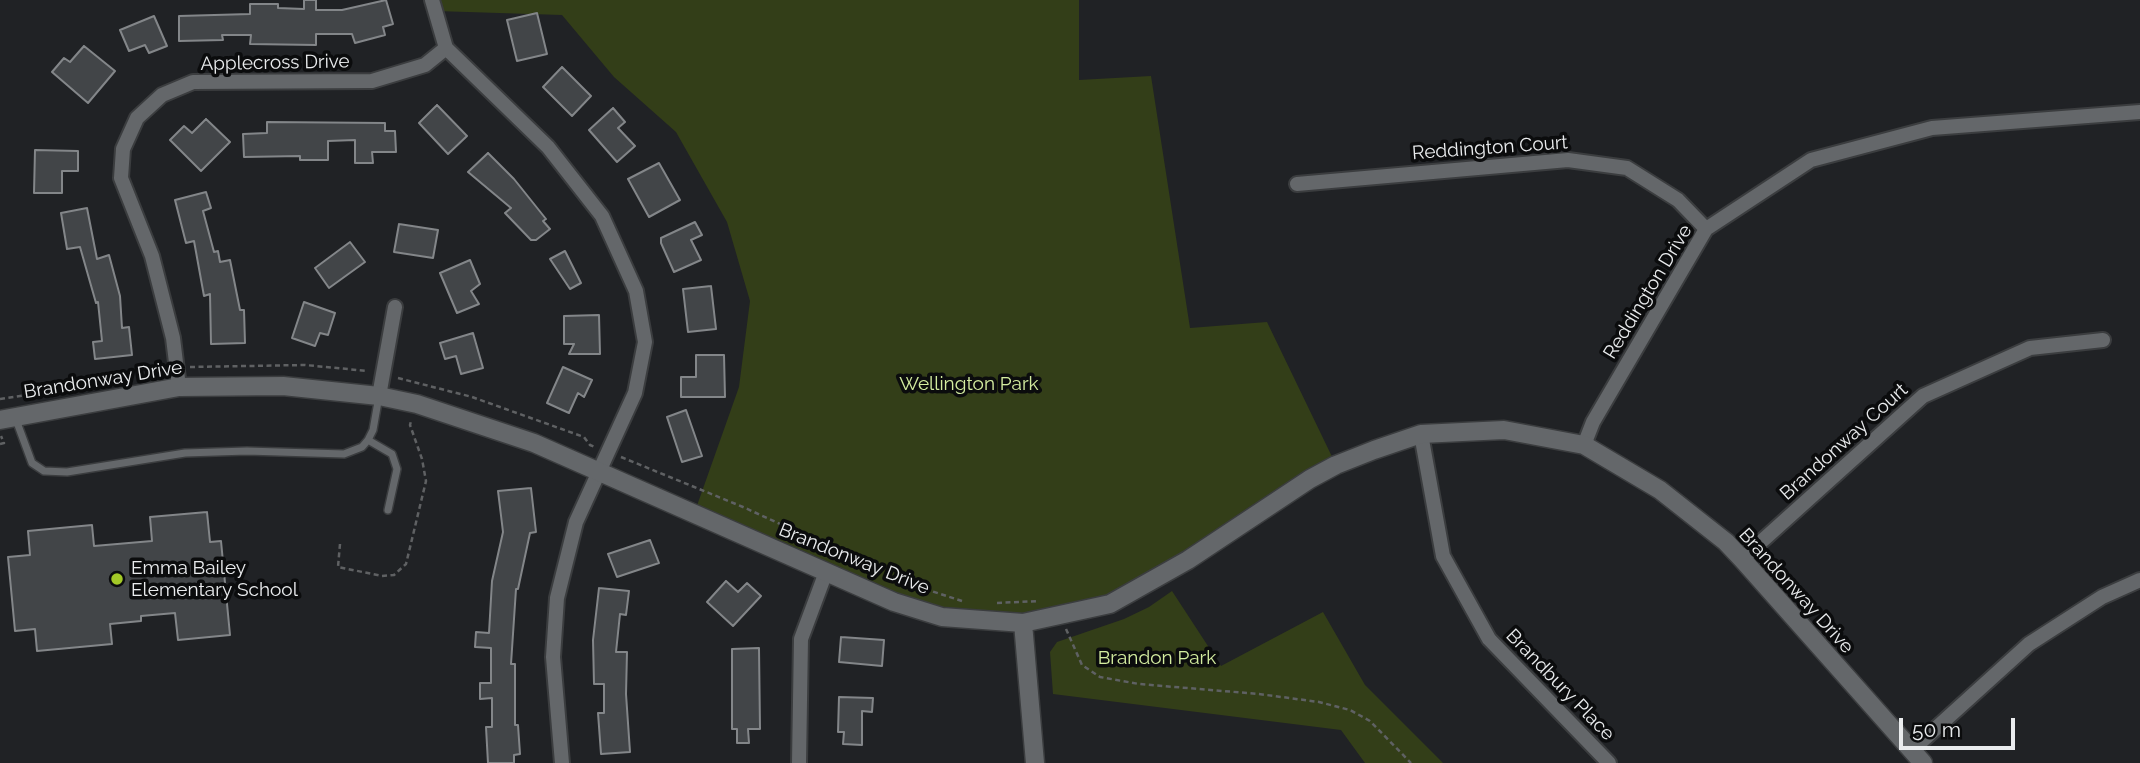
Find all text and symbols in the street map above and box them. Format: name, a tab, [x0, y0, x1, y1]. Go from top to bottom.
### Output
street label: Applecross Drive	[200, 50, 350, 76]
street label: Reddington Court	[1411, 131, 1569, 165]
street label: Reddington Drive	[1599, 221, 1697, 363]
street label: Brandonway Drive	[22, 356, 184, 404]
park label: Wellington Park	[899, 373, 1039, 395]
street label: Brandonway Court	[1776, 379, 1912, 505]
street label: Brandonway Drive	[775, 518, 933, 600]
street label: Brandonway Drive	[1734, 524, 1858, 658]
place label: Emma Bailey Elementary School	[131, 557, 298, 601]
marker: Emma Bailey Elementary School	[109, 571, 125, 587]
street label: Brandbury Place	[1501, 625, 1619, 745]
park label: Brandon Park	[1098, 647, 1216, 669]
scale bar	[1902, 704, 2018, 748]
text: 50 m	[1912, 717, 1961, 742]

